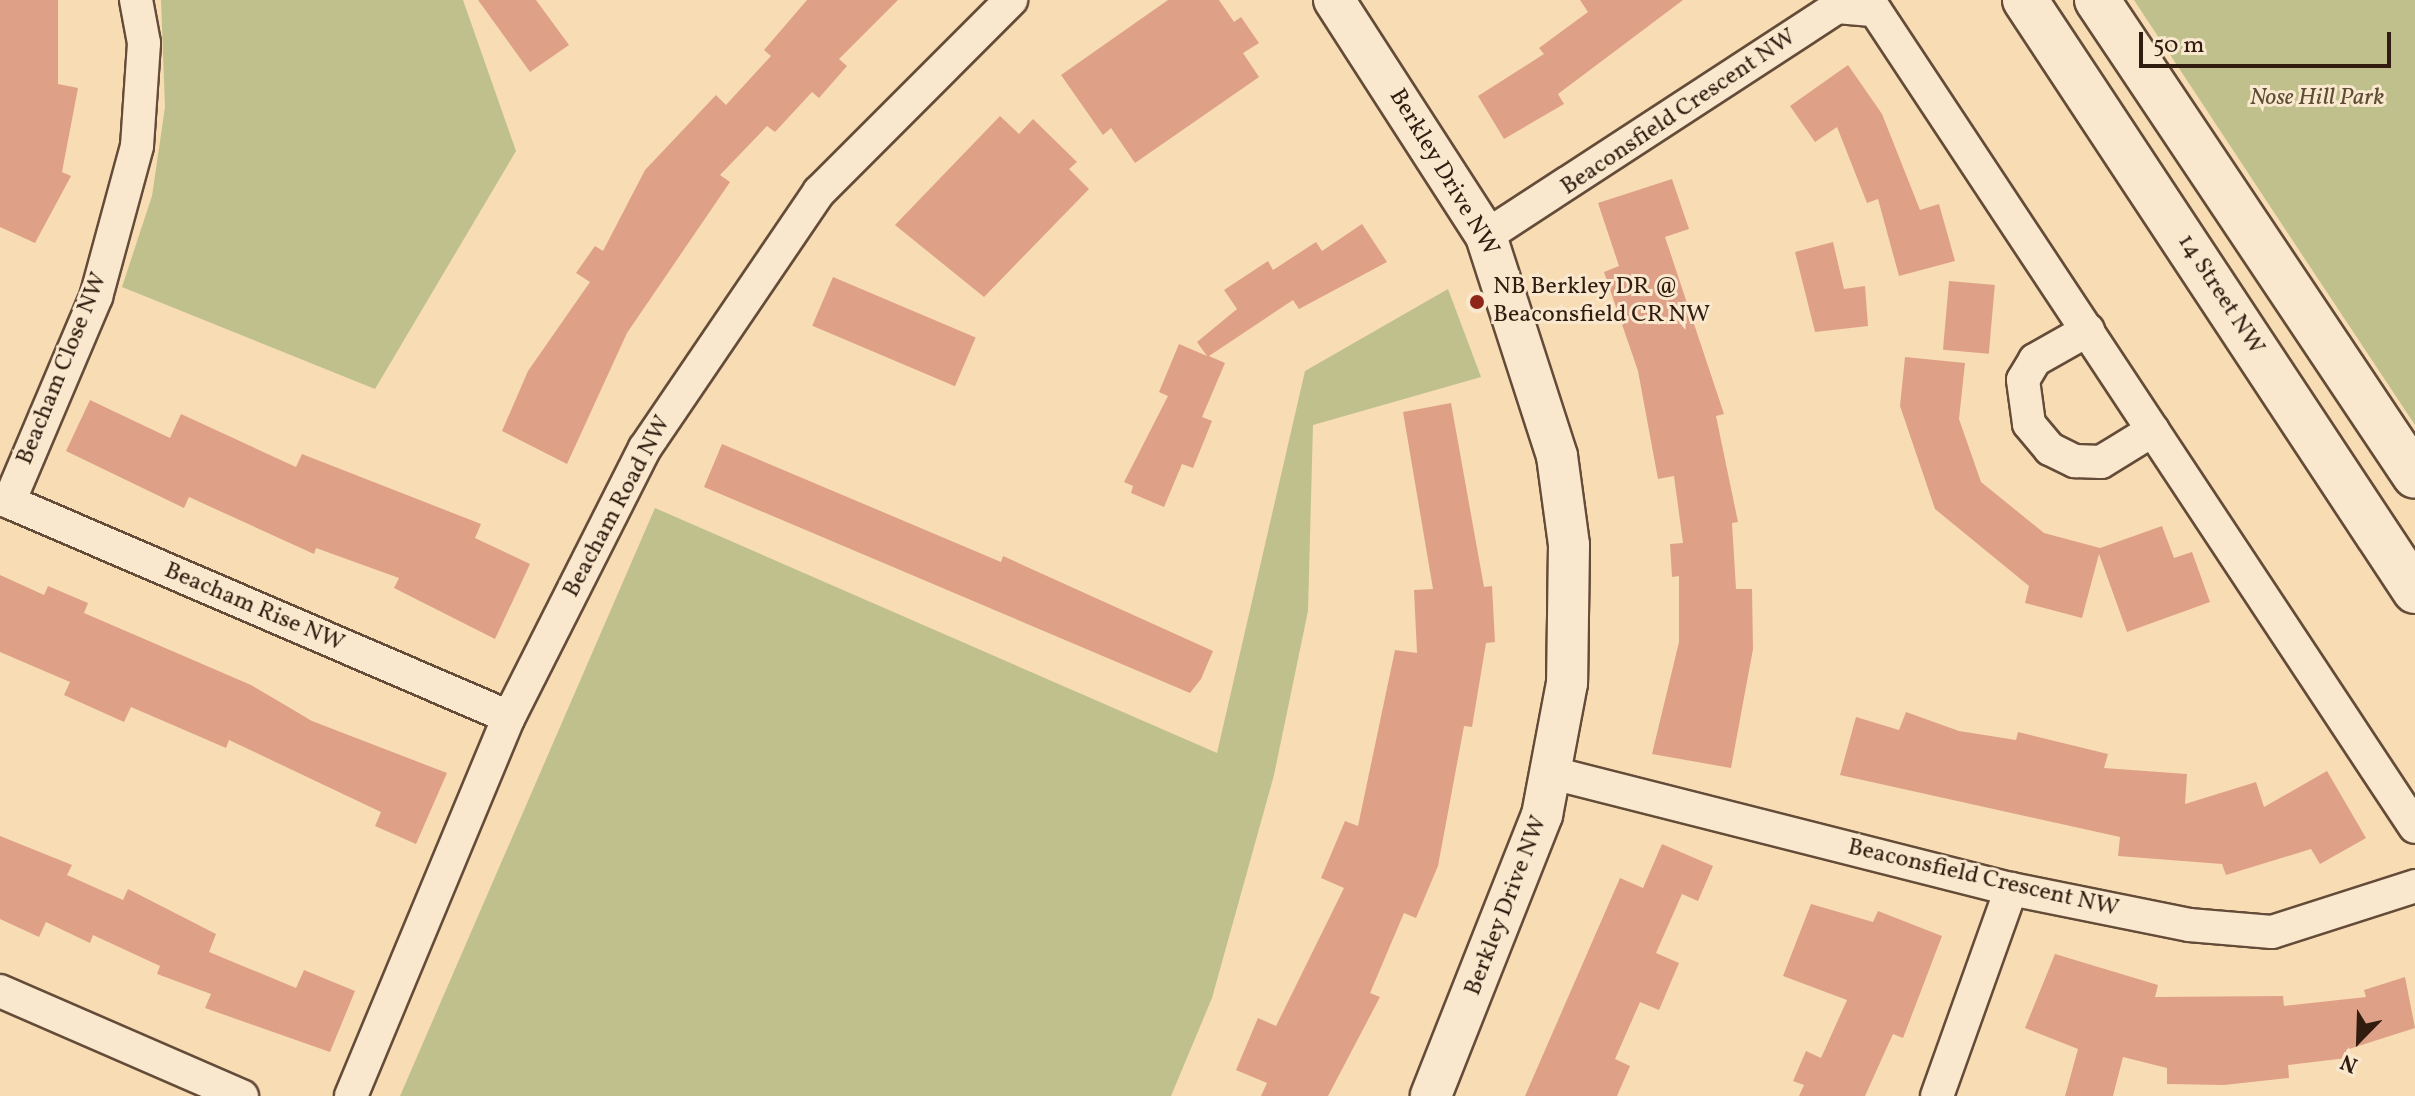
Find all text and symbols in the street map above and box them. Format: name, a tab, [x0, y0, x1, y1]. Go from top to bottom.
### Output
scale bar	[2143, 16, 2395, 66]
street label: Beaconsfield Crescent NW	[1556, 24, 1802, 202]
text: 50 m	[2153, 29, 2205, 63]
street label: Berkley Drive NW	[1382, 84, 1504, 262]
park label: Nose Hill Park	[2250, 85, 2384, 113]
street label: 14 Street NW	[2170, 229, 2270, 361]
street label: Beacham Close NW	[11, 269, 115, 469]
place label: NB Berkley DR @ Beaconsfield CR NW	[1493, 274, 1710, 330]
marker: NB Berkley DR @ Beaconsfield CR NW	[1468, 293, 1486, 311]
street label: Beacham Road NW	[558, 411, 678, 603]
street label: Beacham Rise NW	[160, 557, 348, 659]
street label: Berkley Drive NW	[1459, 812, 1555, 1000]
street label: Beaconsfield Crescent NW	[1845, 834, 2121, 924]
north arrow	[2319, 1000, 2399, 1080]
text: N	[2336, 1045, 2363, 1080]

